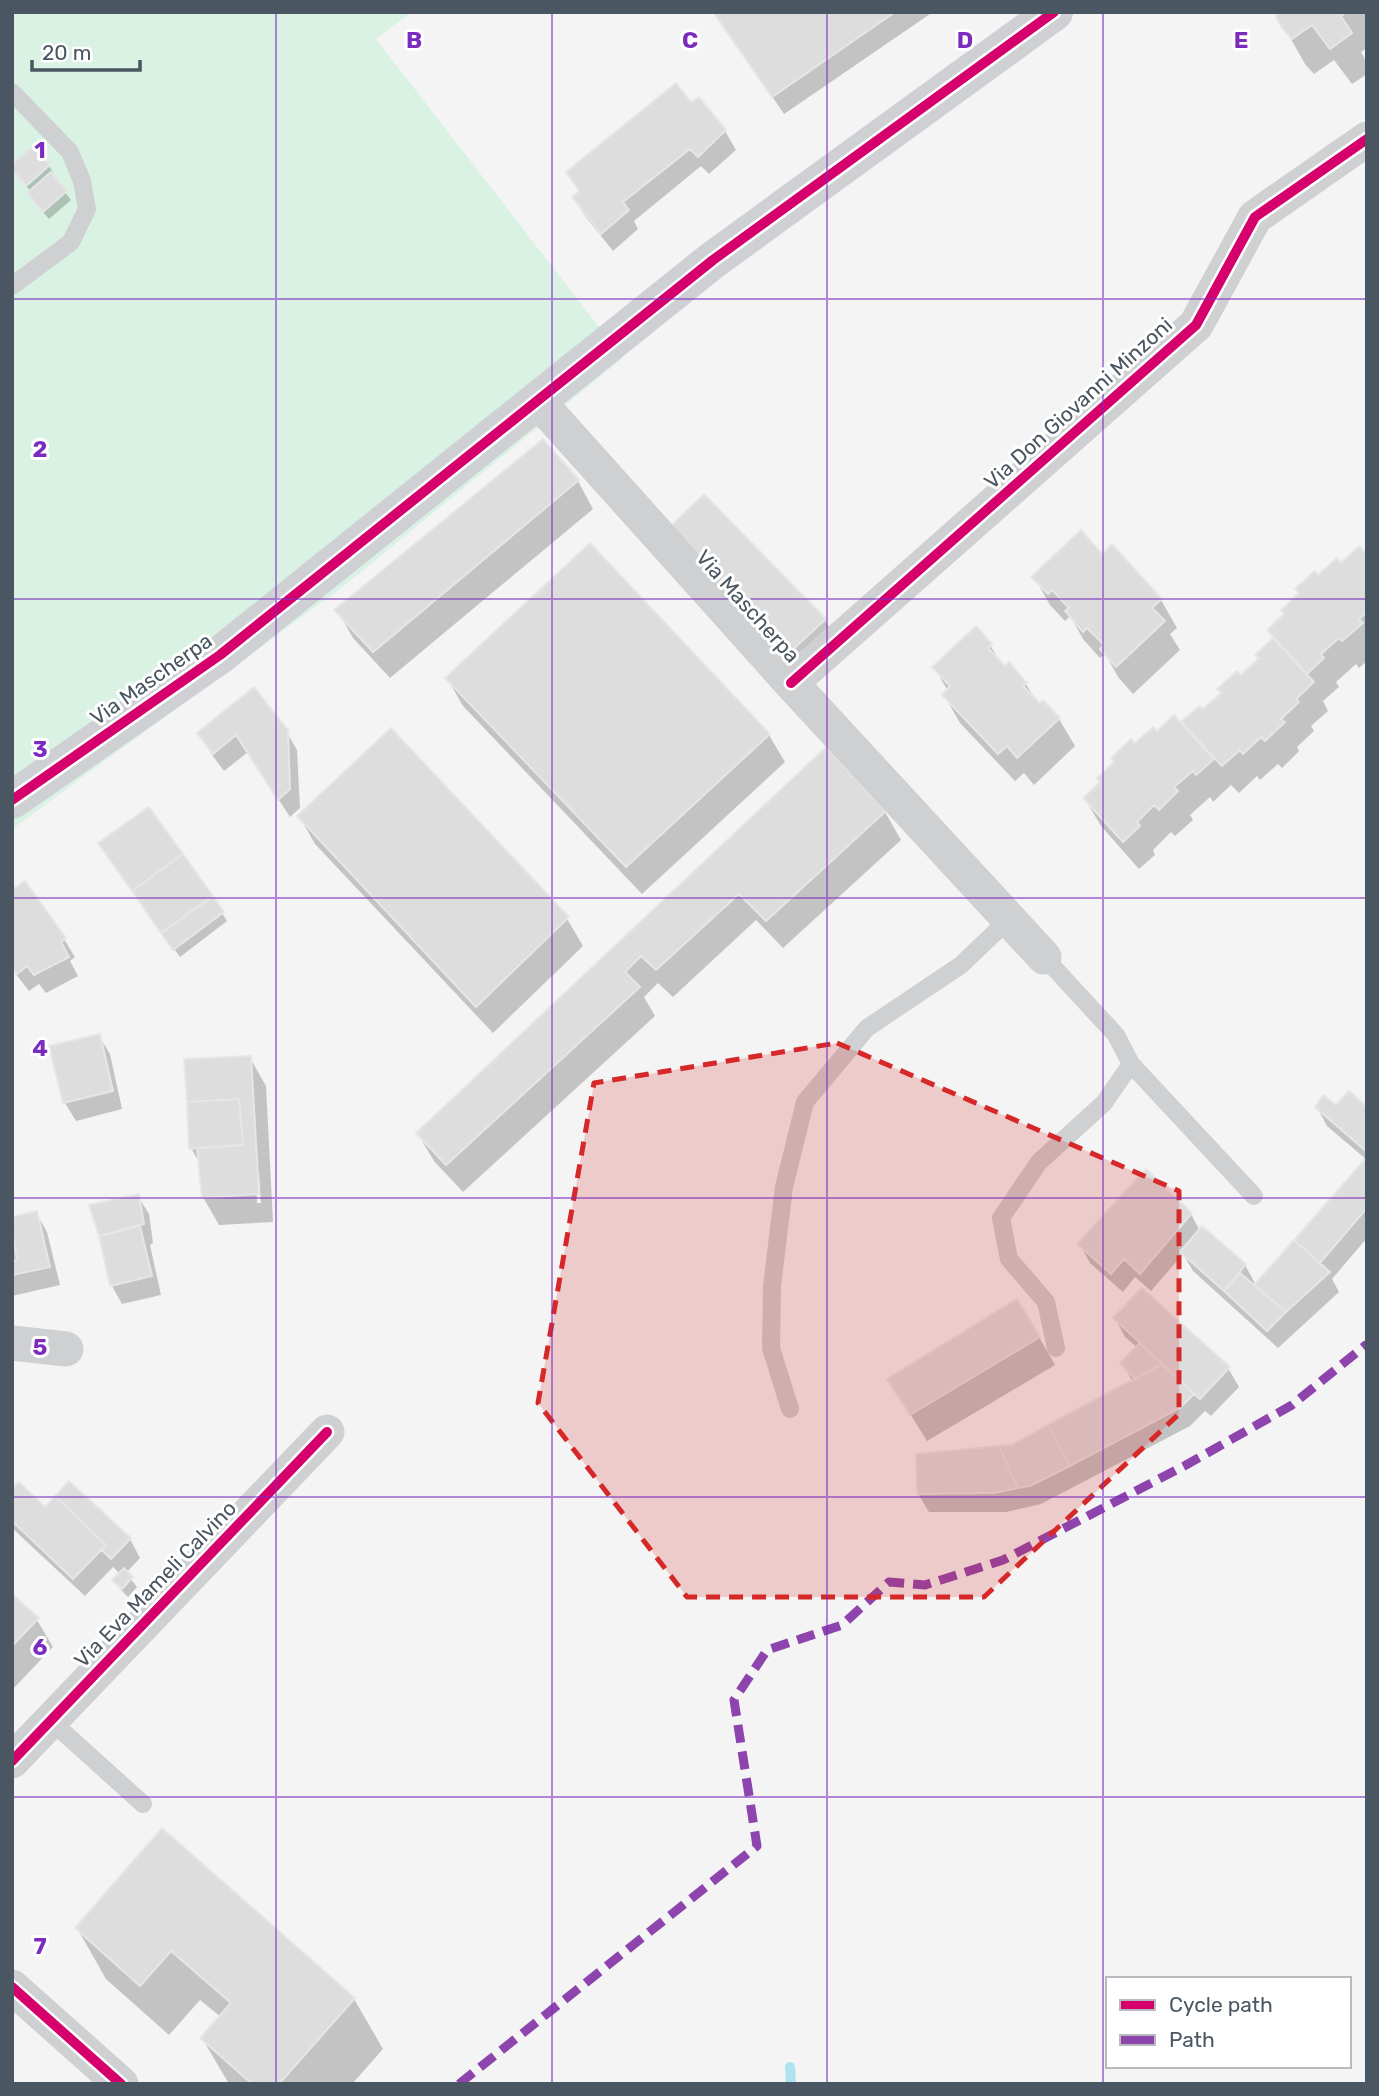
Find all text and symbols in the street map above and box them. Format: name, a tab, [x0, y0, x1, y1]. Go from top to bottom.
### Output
text: B	[406, 26, 422, 54]
text: C	[682, 26, 698, 54]
text: D	[957, 26, 973, 54]
text: E	[1234, 26, 1248, 54]
scale bar	[32, 28, 140, 72]
text: 20 m	[42, 40, 91, 65]
text: 1	[34, 136, 46, 164]
street label: Via Don Giovanni Minzoni	[979, 312, 1177, 494]
text: 2	[33, 435, 47, 463]
street label: Via Mascherpa	[691, 545, 805, 667]
street label: Via Mascherpa	[85, 628, 217, 730]
text: 3	[32, 735, 48, 763]
text: 4	[32, 1034, 48, 1062]
text: 5	[33, 1333, 48, 1361]
street label: Via Eva Mameli Calvino	[69, 1495, 241, 1673]
text: 6	[33, 1633, 48, 1661]
text: 7	[33, 1932, 47, 1960]
legend	[1106, 1977, 1351, 2068]
text: Cycle path	[1169, 1992, 1273, 2017]
text: Path	[1169, 2027, 1215, 2052]

